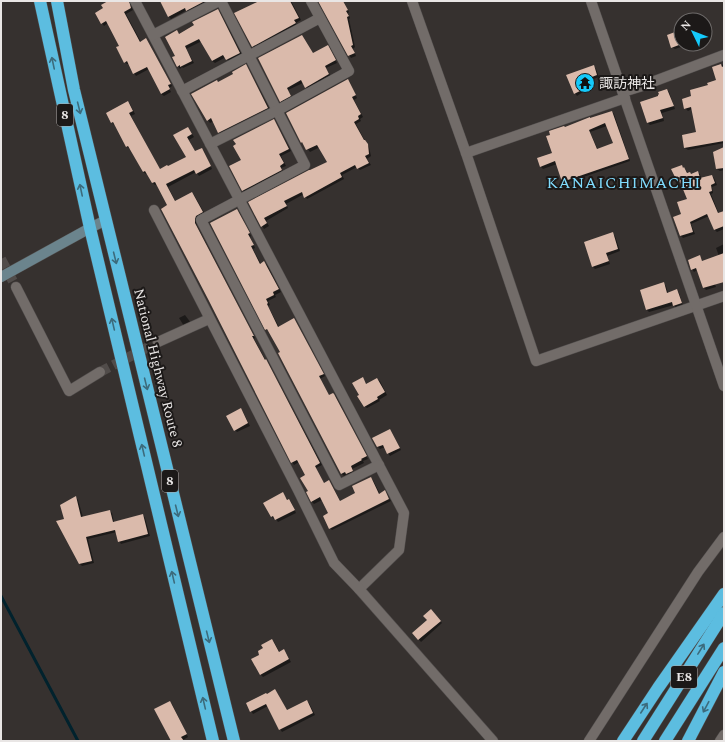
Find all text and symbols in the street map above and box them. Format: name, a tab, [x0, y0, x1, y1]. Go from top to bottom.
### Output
north arrow	[673, 12, 713, 52]
text: N	[677, 16, 695, 35]
one-way arrow	[49, 57, 57, 70]
temple icon: 諏訪神社	[574, 72, 596, 94]
place label: 諏訪神社	[599, 73, 655, 94]
one-way arrow	[75, 101, 83, 114]
road number: 8	[57, 104, 73, 126]
district label: KANAICHIMACHI	[546, 171, 702, 195]
one-way arrow	[77, 184, 85, 197]
one-way arrow	[112, 251, 120, 264]
street label: National Highway Route 8	[128, 286, 188, 450]
one-way arrow	[109, 318, 116, 331]
one-way arrow	[143, 378, 151, 391]
one-way arrow	[139, 444, 147, 457]
road number: 8	[162, 470, 178, 492]
one-way arrow	[174, 504, 182, 517]
one-way arrow	[169, 570, 177, 583]
one-way arrow	[205, 630, 212, 643]
one-way arrow	[698, 643, 706, 655]
road number: E8	[671, 666, 697, 688]
one-way arrow	[199, 697, 207, 710]
one-way arrow	[702, 701, 709, 713]
one-way arrow	[640, 703, 648, 714]

